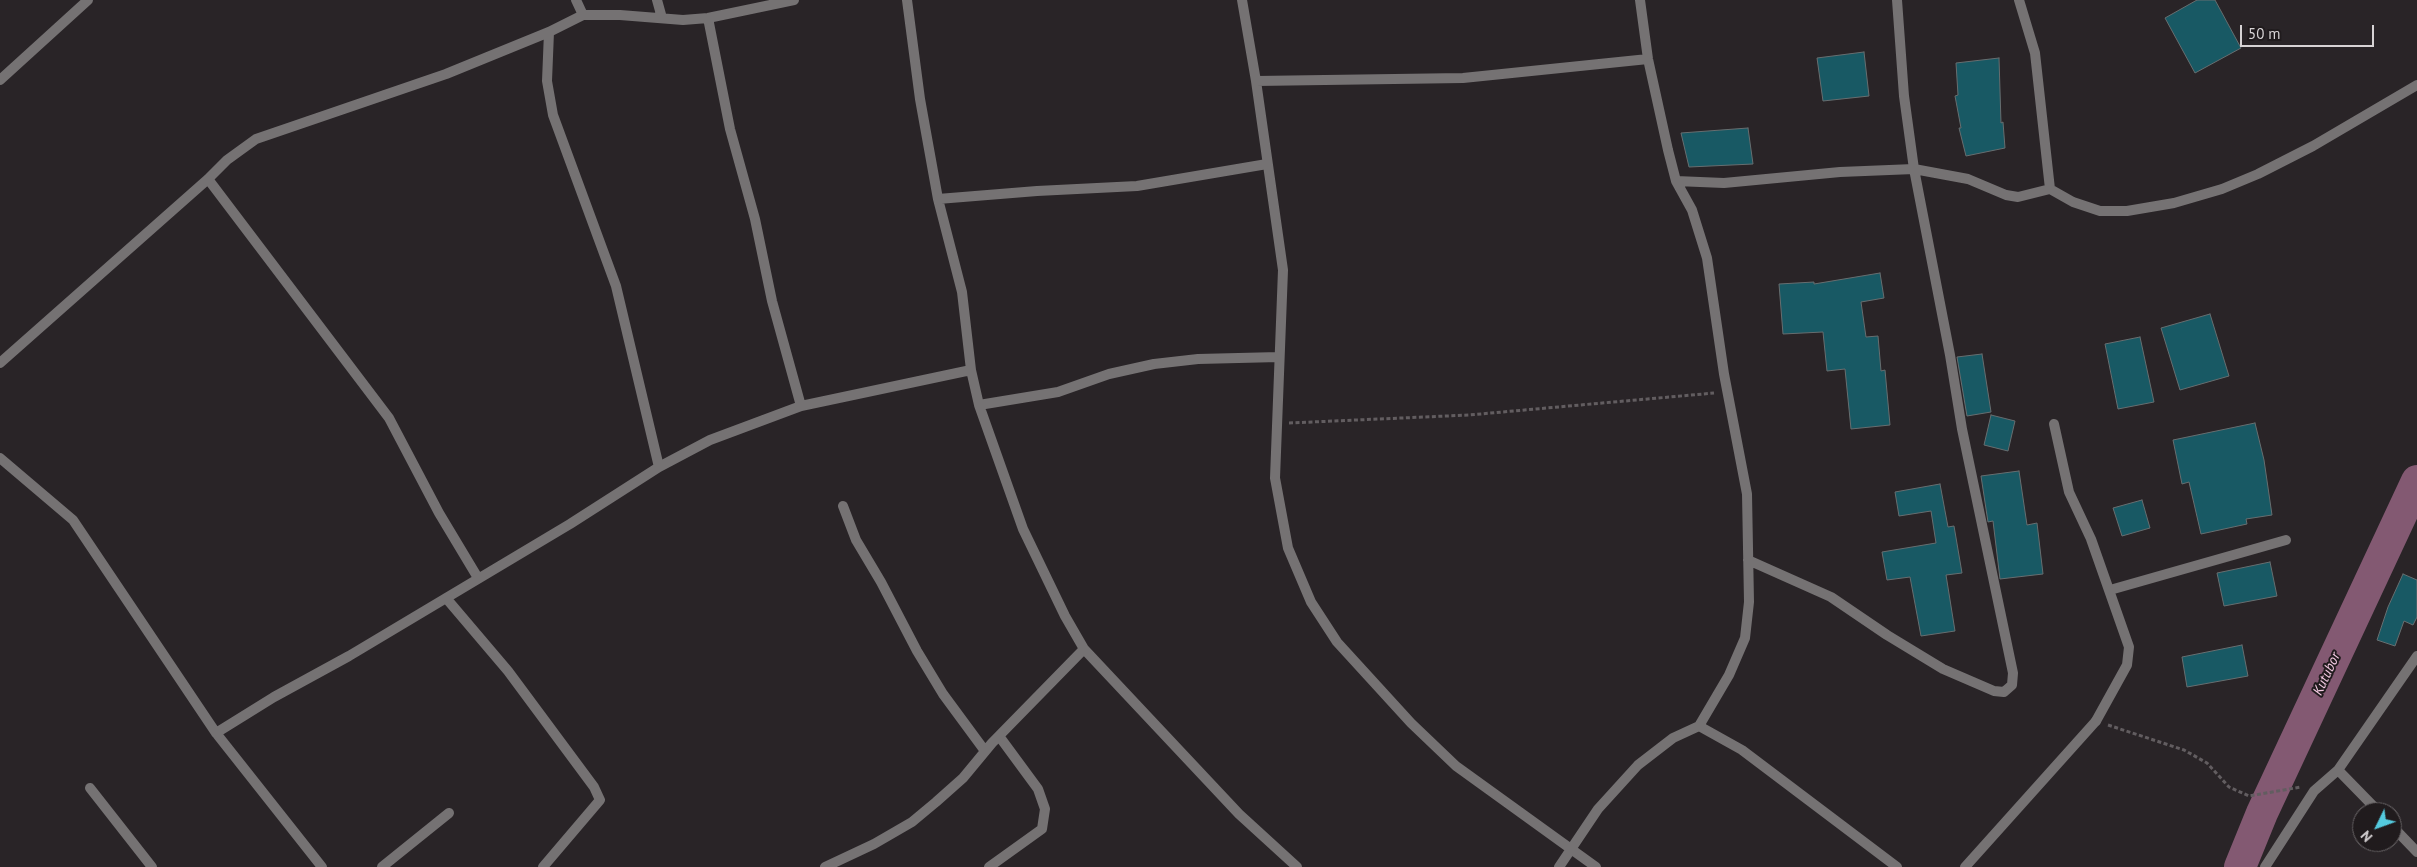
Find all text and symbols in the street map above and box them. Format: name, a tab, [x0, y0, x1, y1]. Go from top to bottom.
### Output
scale bar	[2242, 15, 2376, 47]
text: 50 m	[2248, 24, 2281, 43]
water label: Kutubor	[2310, 650, 2344, 698]
north arrow	[2352, 802, 2402, 852]
text: N	[2357, 827, 2376, 846]

